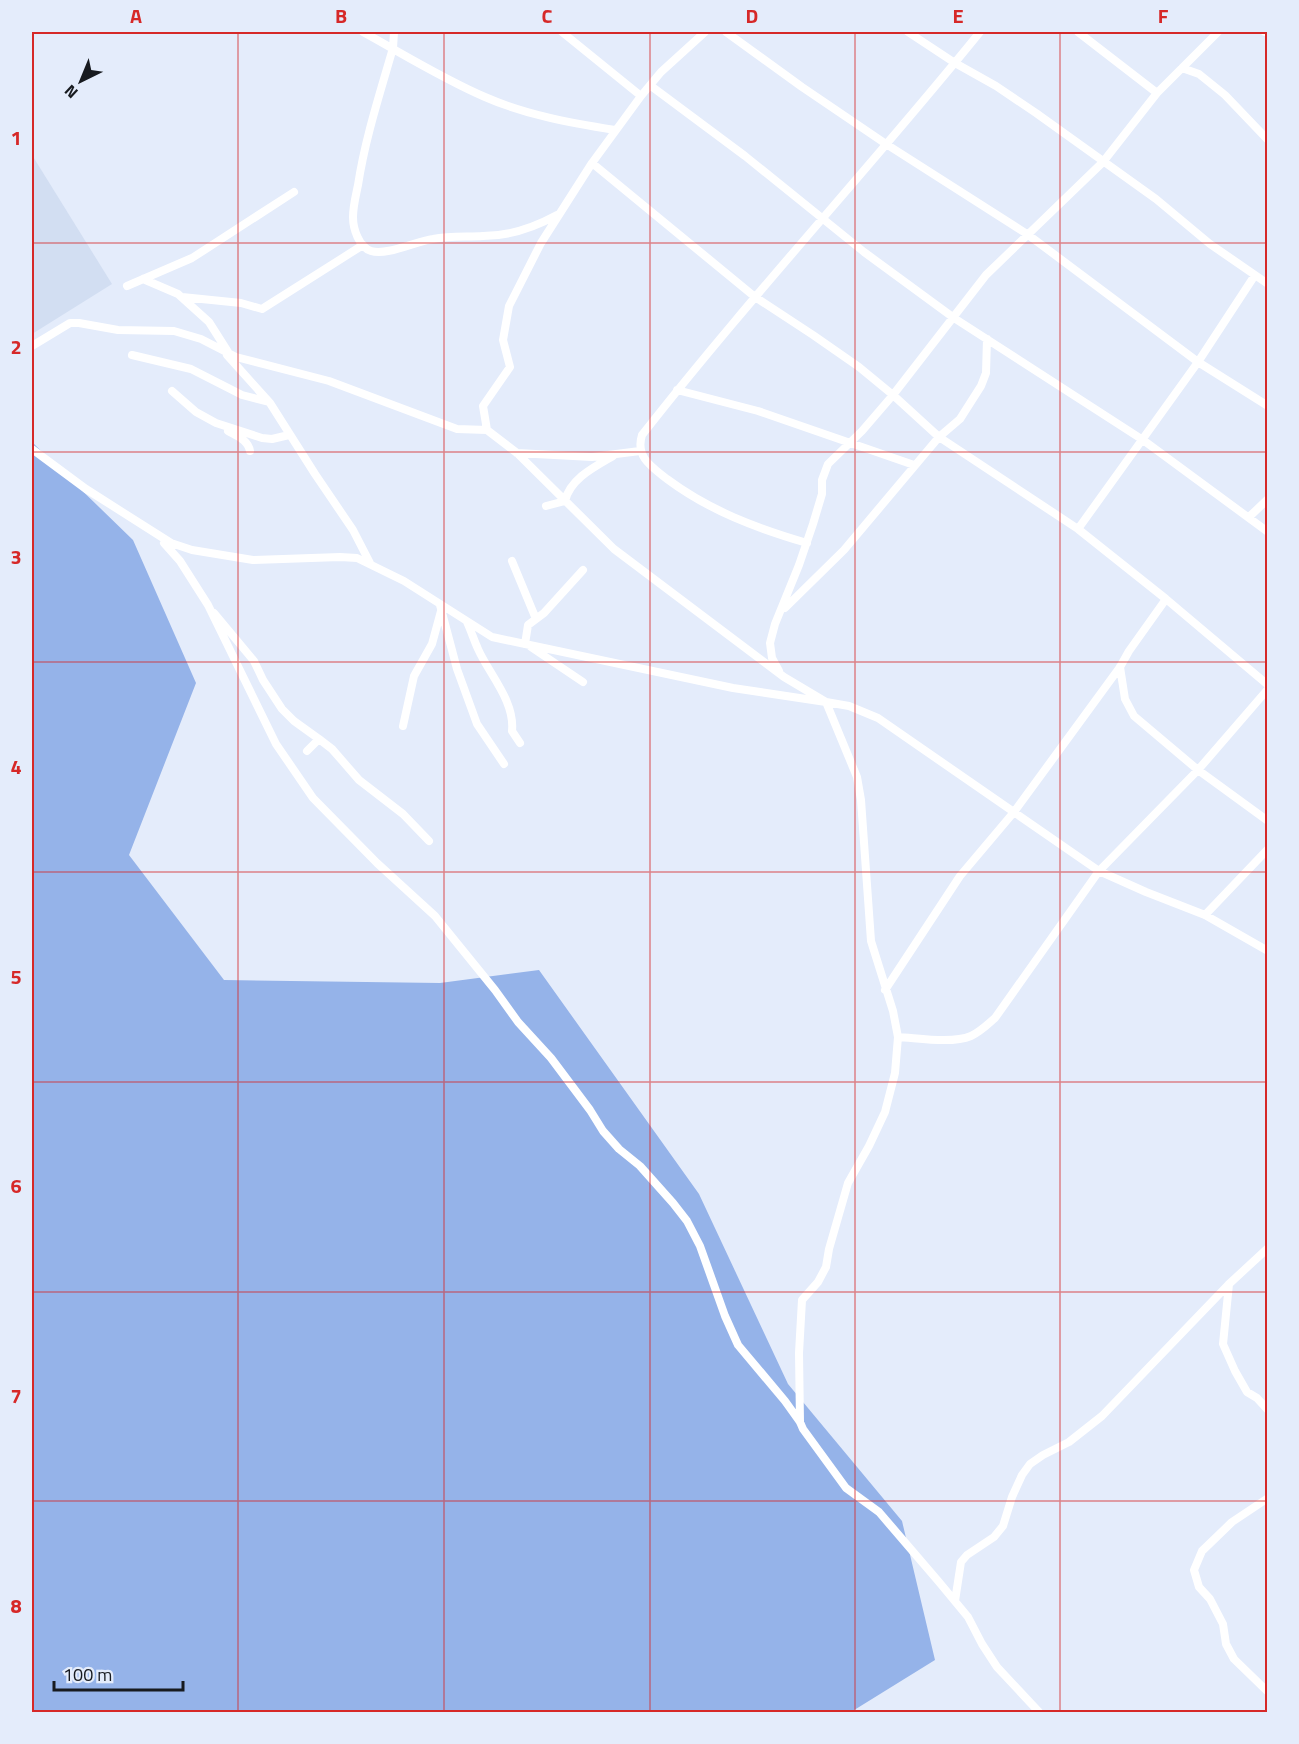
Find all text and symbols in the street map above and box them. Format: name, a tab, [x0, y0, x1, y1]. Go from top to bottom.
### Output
text: A	[130, 0, 142, 31]
text: B	[335, 0, 347, 31]
text: C	[542, 0, 553, 31]
text: D	[746, 0, 758, 31]
text: E	[952, 0, 964, 31]
text: F	[1158, 0, 1169, 31]
north arrow	[51, 51, 111, 111]
text: N	[59, 79, 83, 105]
text: 1	[10, 122, 22, 153]
text: 2	[10, 331, 22, 362]
text: 3	[10, 541, 22, 572]
text: 4	[10, 751, 22, 782]
text: 5	[10, 961, 22, 992]
text: 6	[10, 1170, 22, 1201]
text: 7	[10, 1380, 22, 1411]
text: 8	[10, 1590, 22, 1621]
scale bar	[54, 1654, 183, 1692]
text: 100 m	[63, 1661, 112, 1688]

